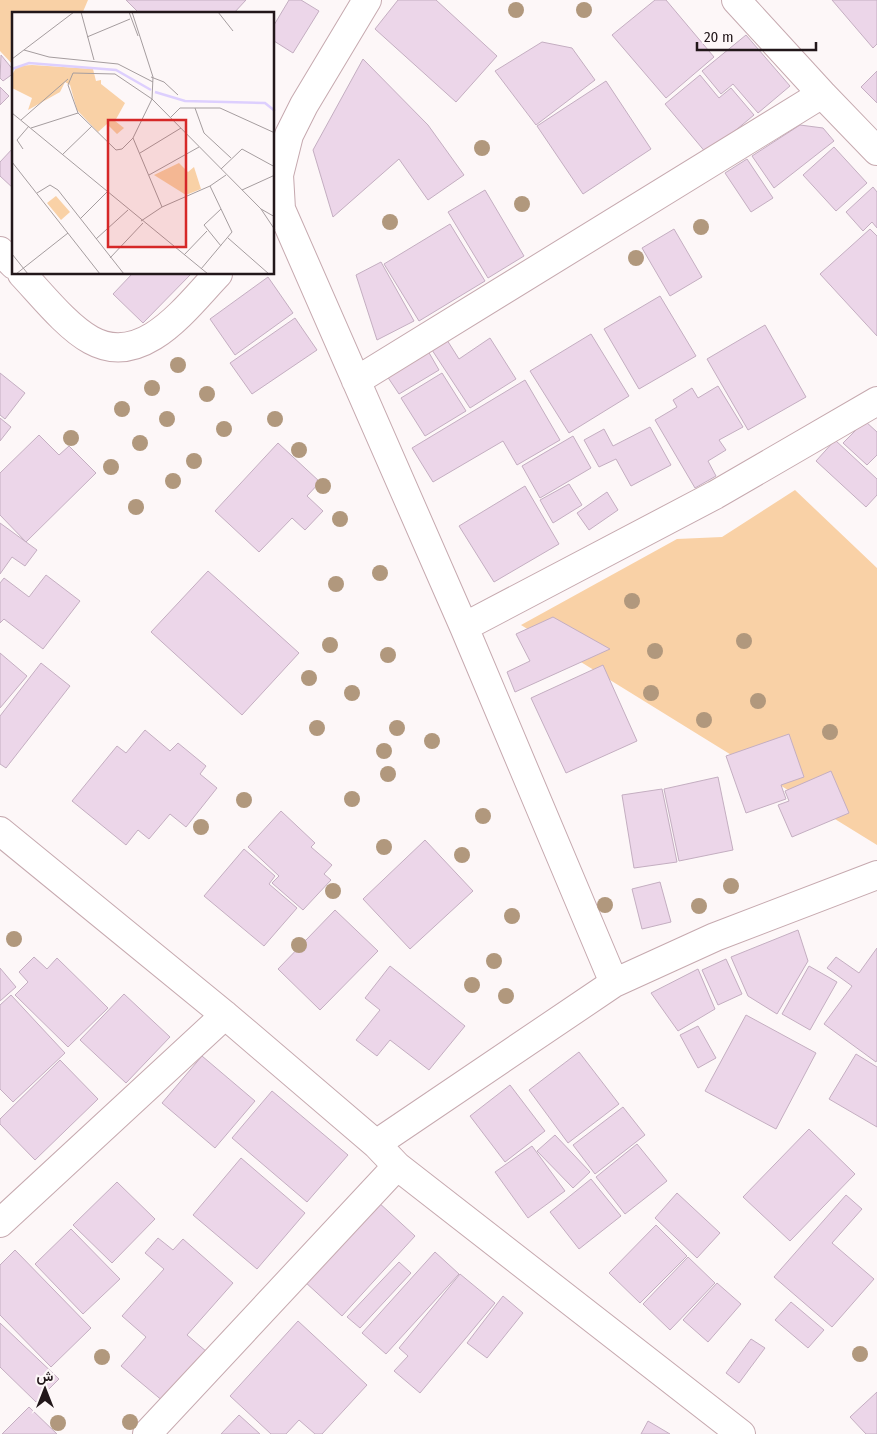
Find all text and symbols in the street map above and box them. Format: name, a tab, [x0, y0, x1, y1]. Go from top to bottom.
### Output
inset map	[12, 12, 275, 275]
scale bar	[697, 20, 816, 52]
text: 20 m	[704, 28, 734, 46]
north arrow	[20, 1364, 70, 1414]
text: ش	[37, 1368, 54, 1385]

